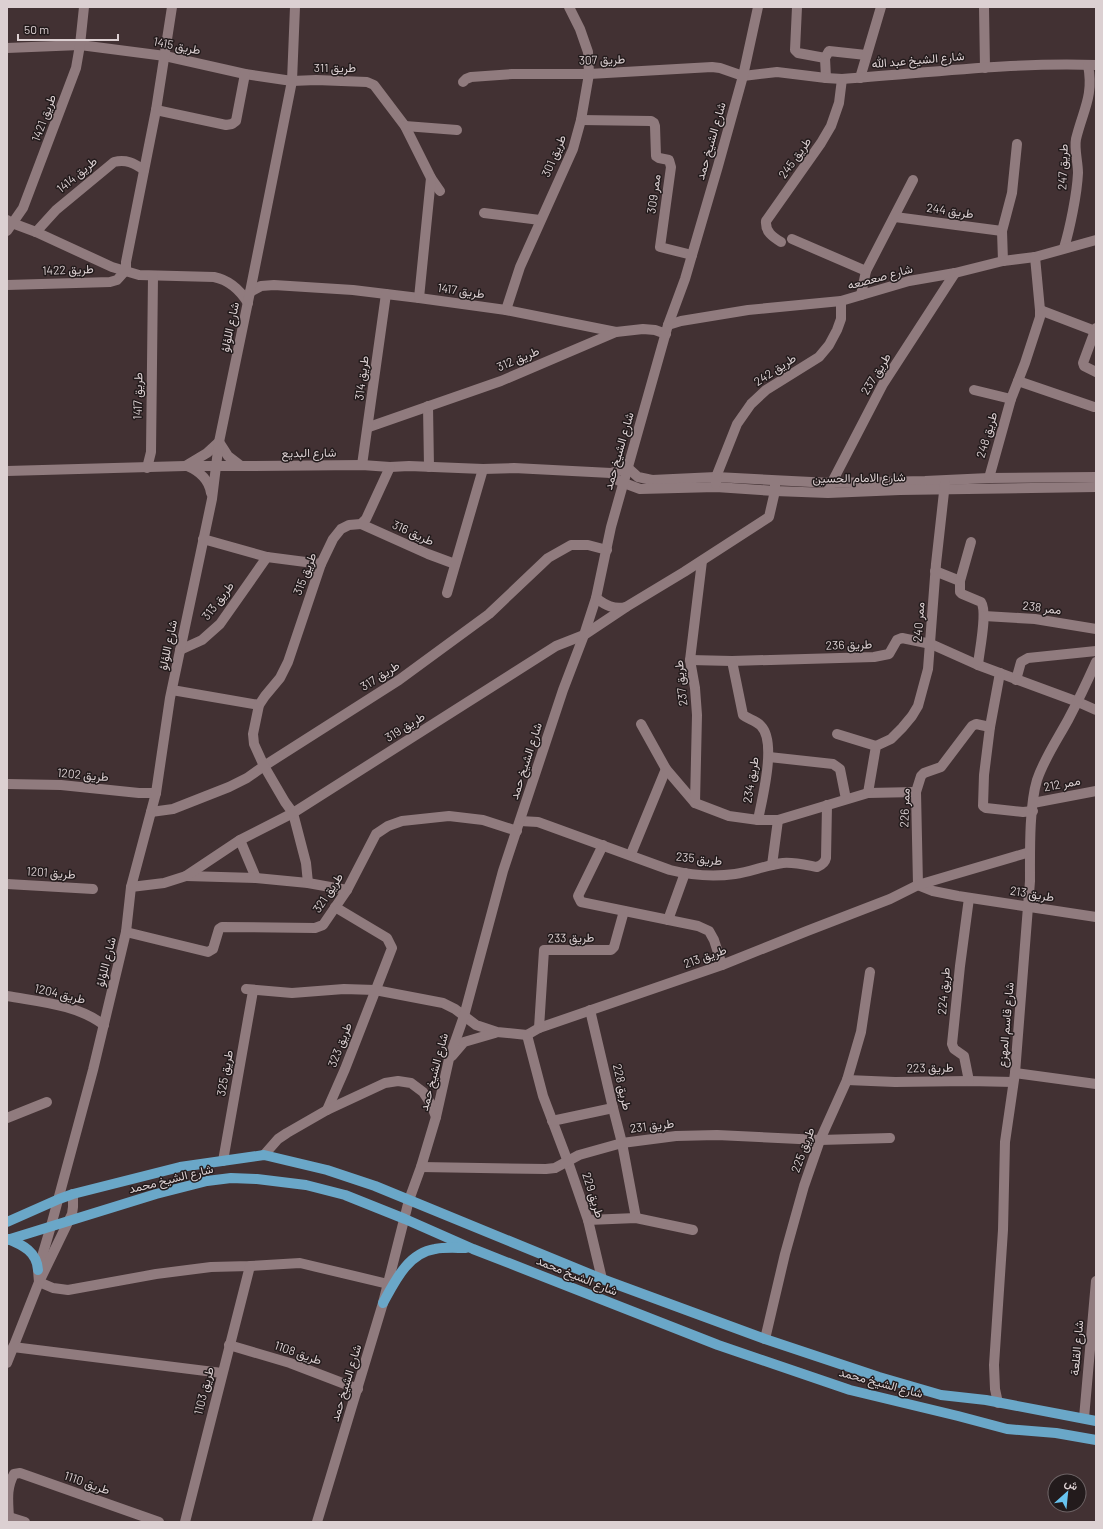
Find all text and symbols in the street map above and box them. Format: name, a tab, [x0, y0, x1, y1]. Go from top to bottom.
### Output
scale bar	[18, 16, 118, 42]
text: 50 m	[24, 22, 49, 36]
street label: طريق 1415	[152, 34, 202, 58]
street label: شارع الشيخ عبد الله	[871, 48, 965, 73]
street label: طريق 307	[578, 51, 626, 69]
street label: طريق 311	[314, 60, 356, 76]
street label: طريق 1421	[28, 92, 60, 144]
street label: شارع الشيخ حمد	[692, 100, 731, 182]
street label: طريق 301	[538, 132, 570, 180]
street label: طريق 245	[775, 134, 815, 182]
street label: طريق 247	[1054, 143, 1072, 190]
street label: طريق 1414	[53, 153, 101, 197]
street label: ممر 309	[643, 173, 665, 215]
street label: طريق 244	[925, 200, 975, 222]
street label: طريق 1422	[42, 261, 94, 279]
street label: شارع صعصعه	[846, 261, 915, 294]
street label: طريق 1417	[436, 280, 486, 302]
street label: شارع اللؤلؤ	[217, 301, 244, 354]
street label: طريق 312	[494, 343, 542, 375]
street label: طريق 242	[751, 350, 799, 390]
street label: طريق 237	[857, 350, 895, 398]
street label: طريق 314	[351, 355, 373, 401]
street label: طريق 1417	[130, 372, 146, 420]
street label: شارع الشيخ حمد	[600, 410, 639, 492]
street label: طريق 248	[973, 410, 1001, 460]
street label: شارع البديع	[281, 445, 337, 462]
street label: شارع الامام الحسين	[812, 469, 906, 488]
street label: طريق 316	[389, 517, 437, 549]
street label: طريق 315	[290, 550, 320, 598]
street label: طريق 313	[198, 578, 238, 624]
street label: ممر 238	[1022, 598, 1062, 618]
street label: ممر 240	[910, 601, 928, 643]
street label: شارع اللؤلؤ	[155, 619, 182, 672]
street label: طريق 236	[825, 636, 873, 654]
street label: طريق 317	[357, 657, 403, 695]
street label: طريق 237	[671, 659, 691, 707]
street label: طريق 319	[382, 708, 428, 746]
street label: شارع الشيخ حمد	[506, 721, 547, 802]
street label: طريق 234	[739, 755, 763, 804]
street label: طريق 1202	[57, 765, 110, 785]
street label: ممر 212	[1042, 773, 1082, 795]
street label: ممر 226	[896, 788, 914, 828]
street label: طريق 235	[675, 849, 723, 869]
street label: طريق 1201	[26, 863, 76, 883]
street label: طريق 321	[309, 870, 347, 916]
street label: طريق 213	[1009, 883, 1055, 905]
street label: طريق 233	[548, 930, 595, 946]
street label: شارع اللؤلؤ	[92, 935, 121, 989]
street label: طريق 213	[681, 942, 729, 972]
street label: طريق 224	[934, 967, 954, 1015]
street label: طريق 1204	[33, 980, 87, 1008]
street label: شارع قاسم المهزع	[994, 982, 1019, 1069]
street label: طريق 323	[324, 1020, 356, 1070]
street label: شارع الشيخ حمد	[416, 1031, 453, 1113]
street label: طريق 325	[213, 1048, 237, 1097]
street label: طريق 223	[906, 1060, 954, 1076]
street label: طريق 228	[609, 1062, 635, 1112]
street label: طريق 231	[629, 1115, 675, 1137]
street label: طريق 225	[787, 1125, 819, 1175]
street label: شارع الشيخ محمد	[127, 1161, 215, 1198]
street label: طريق 229	[578, 1170, 608, 1220]
street label: شارع الشيخ محمد	[534, 1252, 620, 1301]
street label: شارع القلعة	[1067, 1320, 1088, 1377]
street label: طريق 1108	[272, 1337, 324, 1369]
street label: شارع الشيخ حمد	[327, 1342, 366, 1424]
street label: شارع الشيخ محمد	[837, 1364, 925, 1403]
street label: طريق 1103	[190, 1365, 218, 1417]
street label: طريق 1110	[62, 1468, 112, 1498]
north arrow	[1047, 1473, 1087, 1513]
text: ش	[1062, 1475, 1081, 1493]

